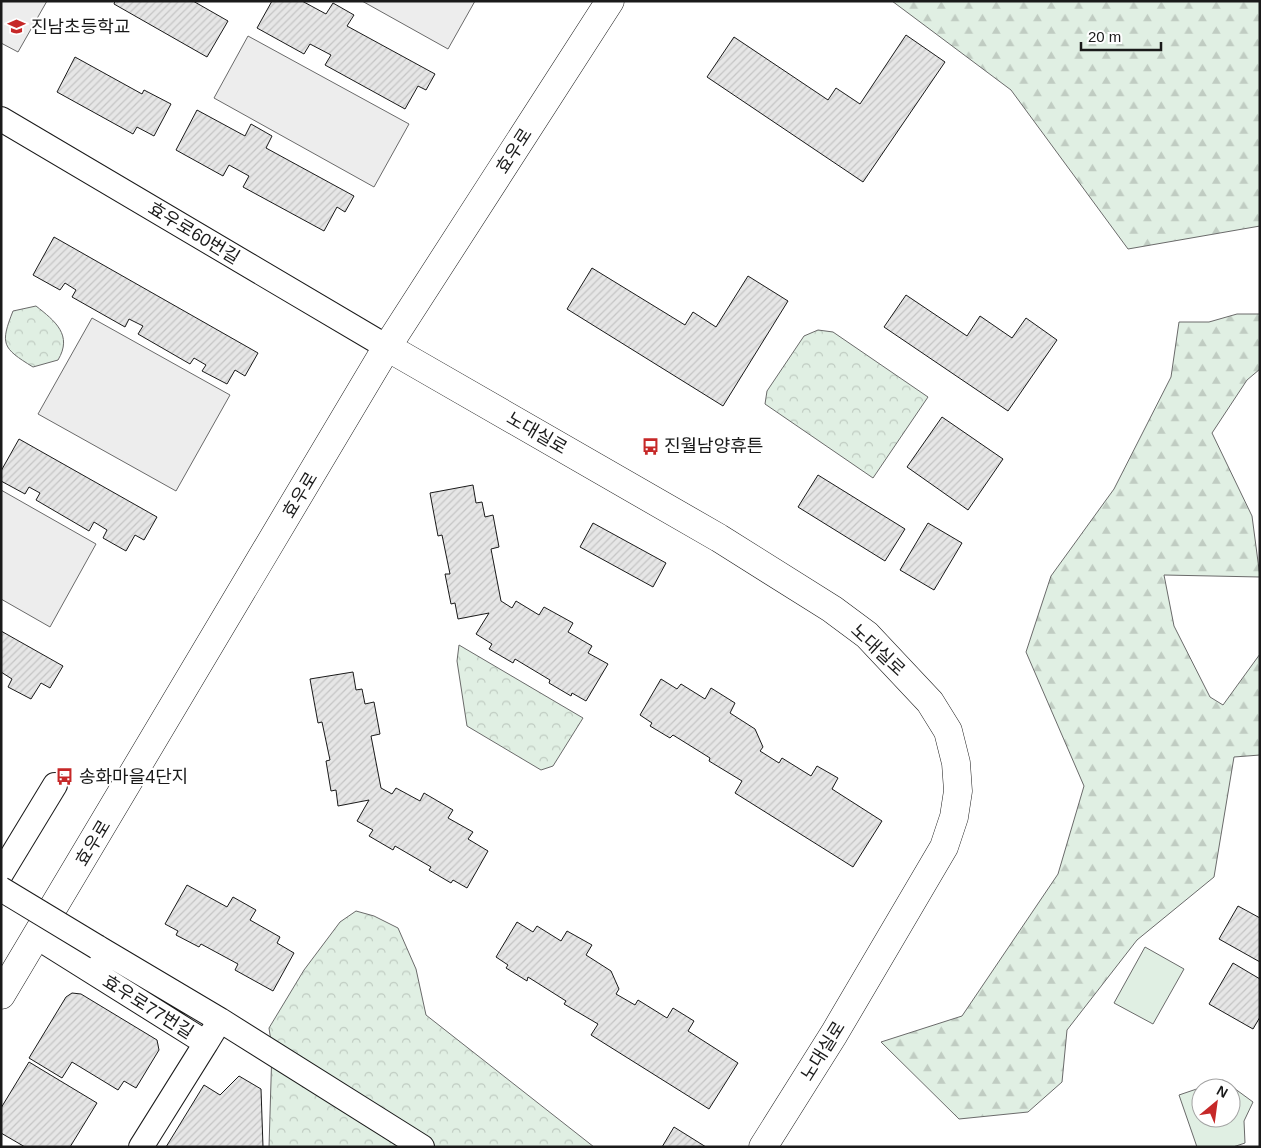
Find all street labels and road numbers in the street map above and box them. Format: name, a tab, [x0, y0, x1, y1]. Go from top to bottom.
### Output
street label: 효우로	[492, 125, 536, 177]
street label: 효우로60번길	[145, 198, 243, 268]
street label: 노대실로	[503, 408, 571, 458]
street label: 효우로	[279, 469, 321, 521]
street label: 노대실로	[847, 620, 909, 680]
street label: 효우로	[72, 817, 114, 869]
street label: 효우로77번길	[99, 971, 197, 1043]
street label: 노대실로	[797, 1018, 849, 1084]

